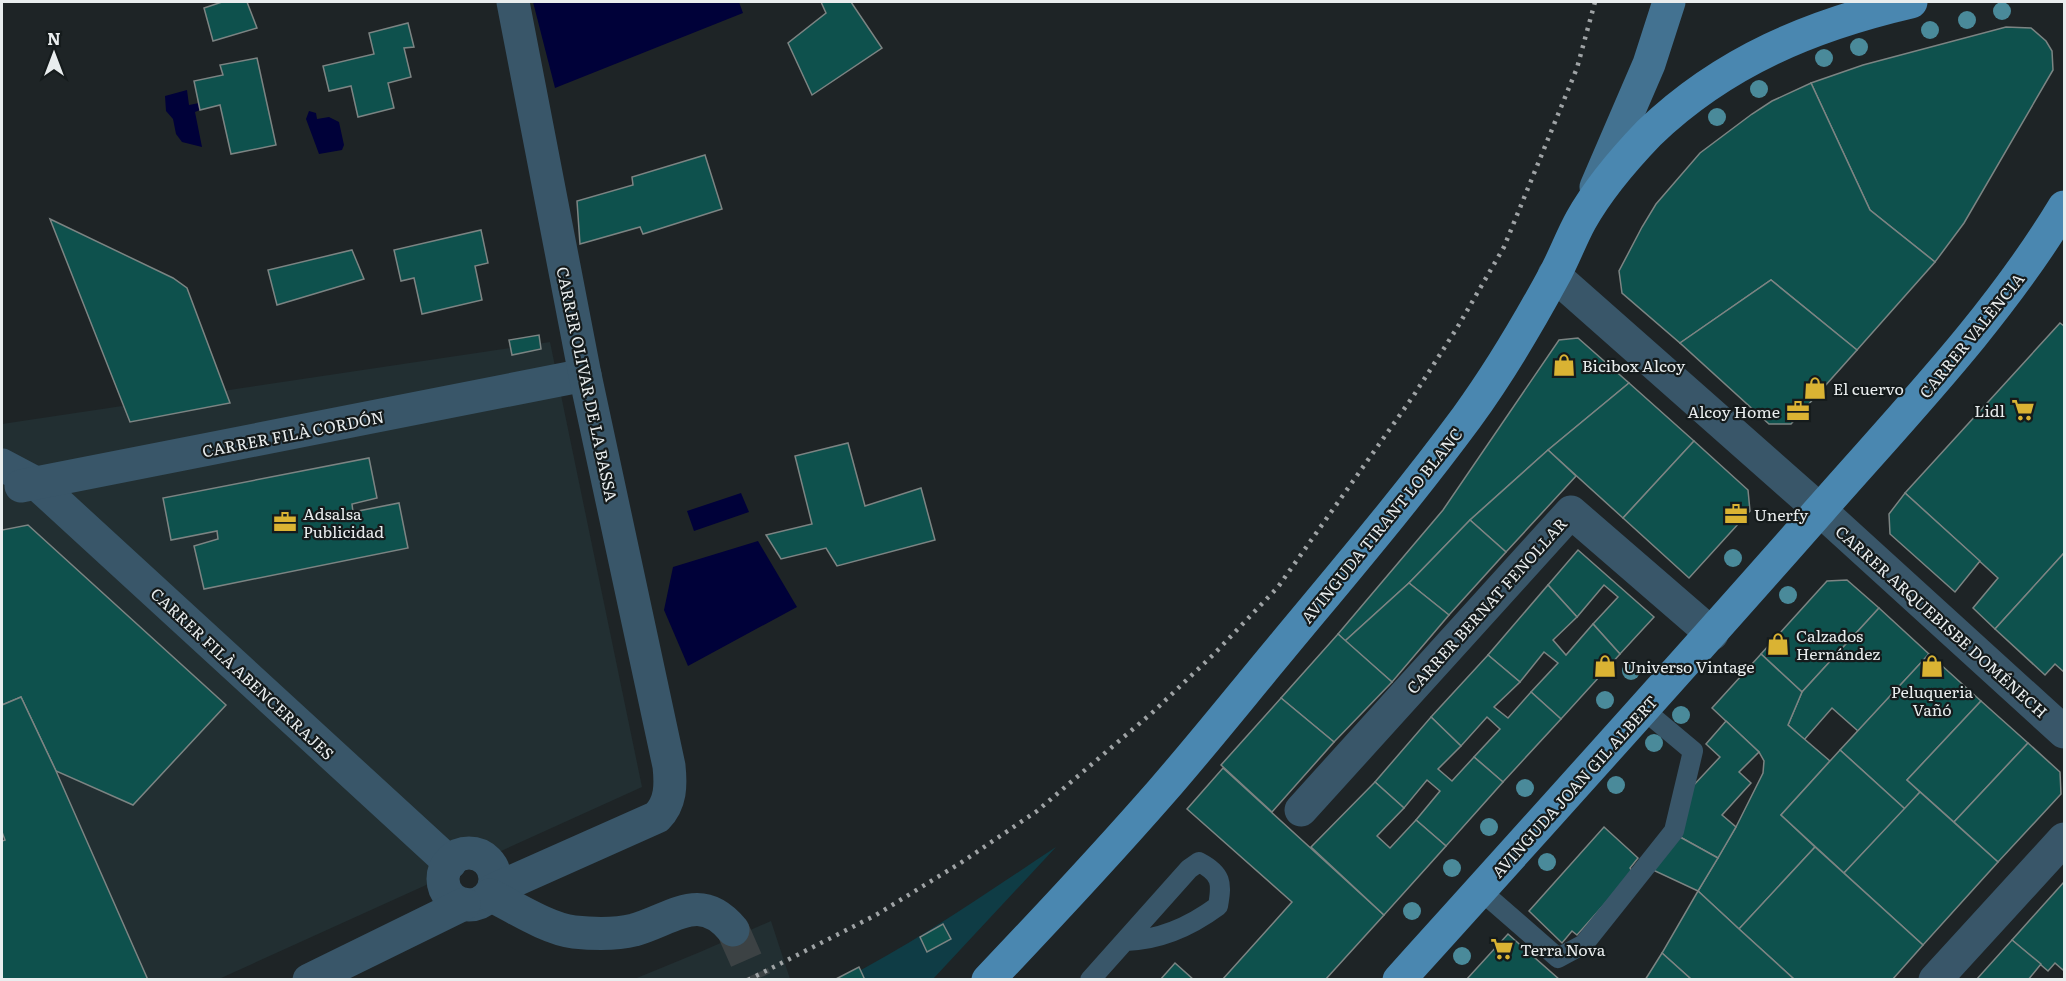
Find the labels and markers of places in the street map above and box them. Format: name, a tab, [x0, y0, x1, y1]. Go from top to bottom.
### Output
shop icon: Bicibox Alcoy	[1551, 352, 1577, 378]
place label: Bicibox Alcoy	[1582, 353, 1686, 377]
shop icon: El cuervo	[1802, 375, 1828, 401]
place label: El cuervo	[1833, 376, 1904, 400]
supermarket icon: Lidl	[2010, 397, 2036, 423]
office icon: Alcoy Home	[1785, 398, 1811, 424]
place label: Lidl	[1974, 398, 2005, 422]
place label: Alcoy Home	[1687, 399, 1780, 423]
place label: Adsalsa Publicidad	[303, 501, 384, 543]
office icon: Unerfy	[1723, 501, 1749, 527]
place label: Unerfy	[1754, 502, 1809, 526]
office icon: Adsalsa Publicidad	[272, 509, 298, 535]
place label: Calzados Hernández	[1796, 623, 1880, 665]
shop icon: Calzados Hernández	[1765, 631, 1791, 657]
shop icon: Universo Vintage	[1592, 653, 1618, 679]
shop icon: Peluqueria Vañó	[1919, 653, 1945, 679]
place label: Universo Vintage	[1623, 654, 1755, 678]
place label: Peluqueria Vañó	[1891, 679, 1973, 721]
supermarket icon: Terra Nova	[1489, 936, 1515, 962]
place label: Terra Nova	[1520, 937, 1606, 961]

